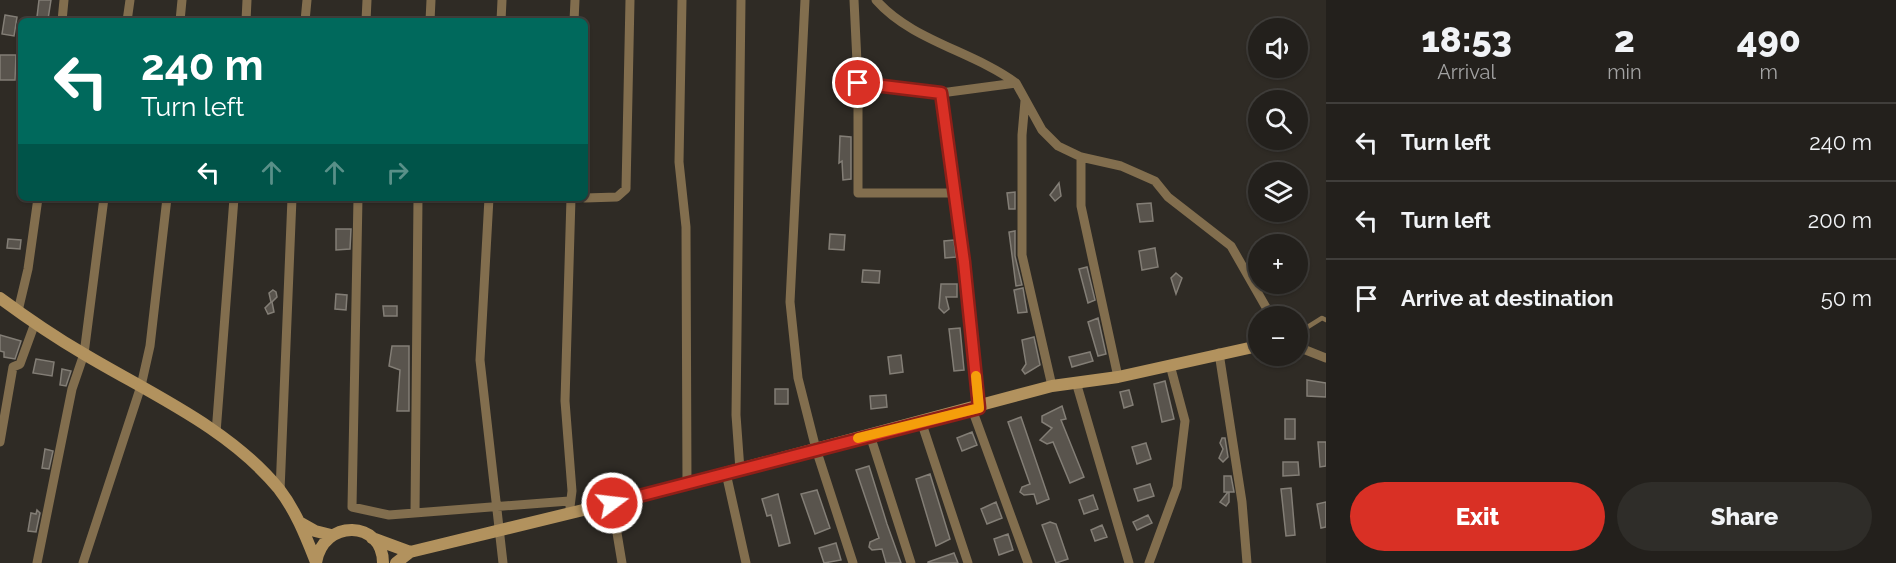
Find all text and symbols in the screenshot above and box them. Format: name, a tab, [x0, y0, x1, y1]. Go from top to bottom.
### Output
map controls	[1248, 18, 1308, 366]
button: sound	[1248, 18, 1308, 78]
text: 18:53	[1421, 18, 1512, 60]
text: 2	[1614, 18, 1635, 60]
text: 490	[1737, 18, 1801, 60]
text: 240 m	[141, 41, 264, 90]
icon: left	[42, 42, 120, 120]
pin	[832, 57, 883, 108]
text: Arrival	[1437, 60, 1496, 84]
text: min	[1607, 60, 1642, 84]
text: m	[1760, 60, 1778, 84]
icon: arrive	[841, 66, 874, 99]
button: search	[1248, 90, 1308, 150]
text: Turn left	[141, 91, 244, 122]
icon: left	[1350, 126, 1383, 159]
text: Turn left	[1401, 129, 1491, 155]
text: 240 m	[1809, 129, 1872, 155]
icon: left	[192, 156, 225, 189]
icon: ahead	[255, 156, 288, 189]
icon: ahead	[318, 156, 351, 189]
icon: right	[381, 156, 414, 189]
button: layers	[1248, 162, 1308, 222]
icon: left	[1350, 204, 1383, 237]
text: Turn left	[1401, 207, 1491, 233]
text: 200 m	[1808, 207, 1872, 233]
button: +	[1248, 234, 1308, 294]
icon: arrive	[1350, 282, 1383, 315]
text: Arrive at destination	[1401, 285, 1614, 311]
text: 50 m	[1821, 285, 1872, 311]
button: −	[1248, 306, 1308, 366]
position arrow	[580, 471, 644, 535]
button: Exit	[1350, 482, 1605, 551]
button: Share	[1617, 482, 1872, 551]

